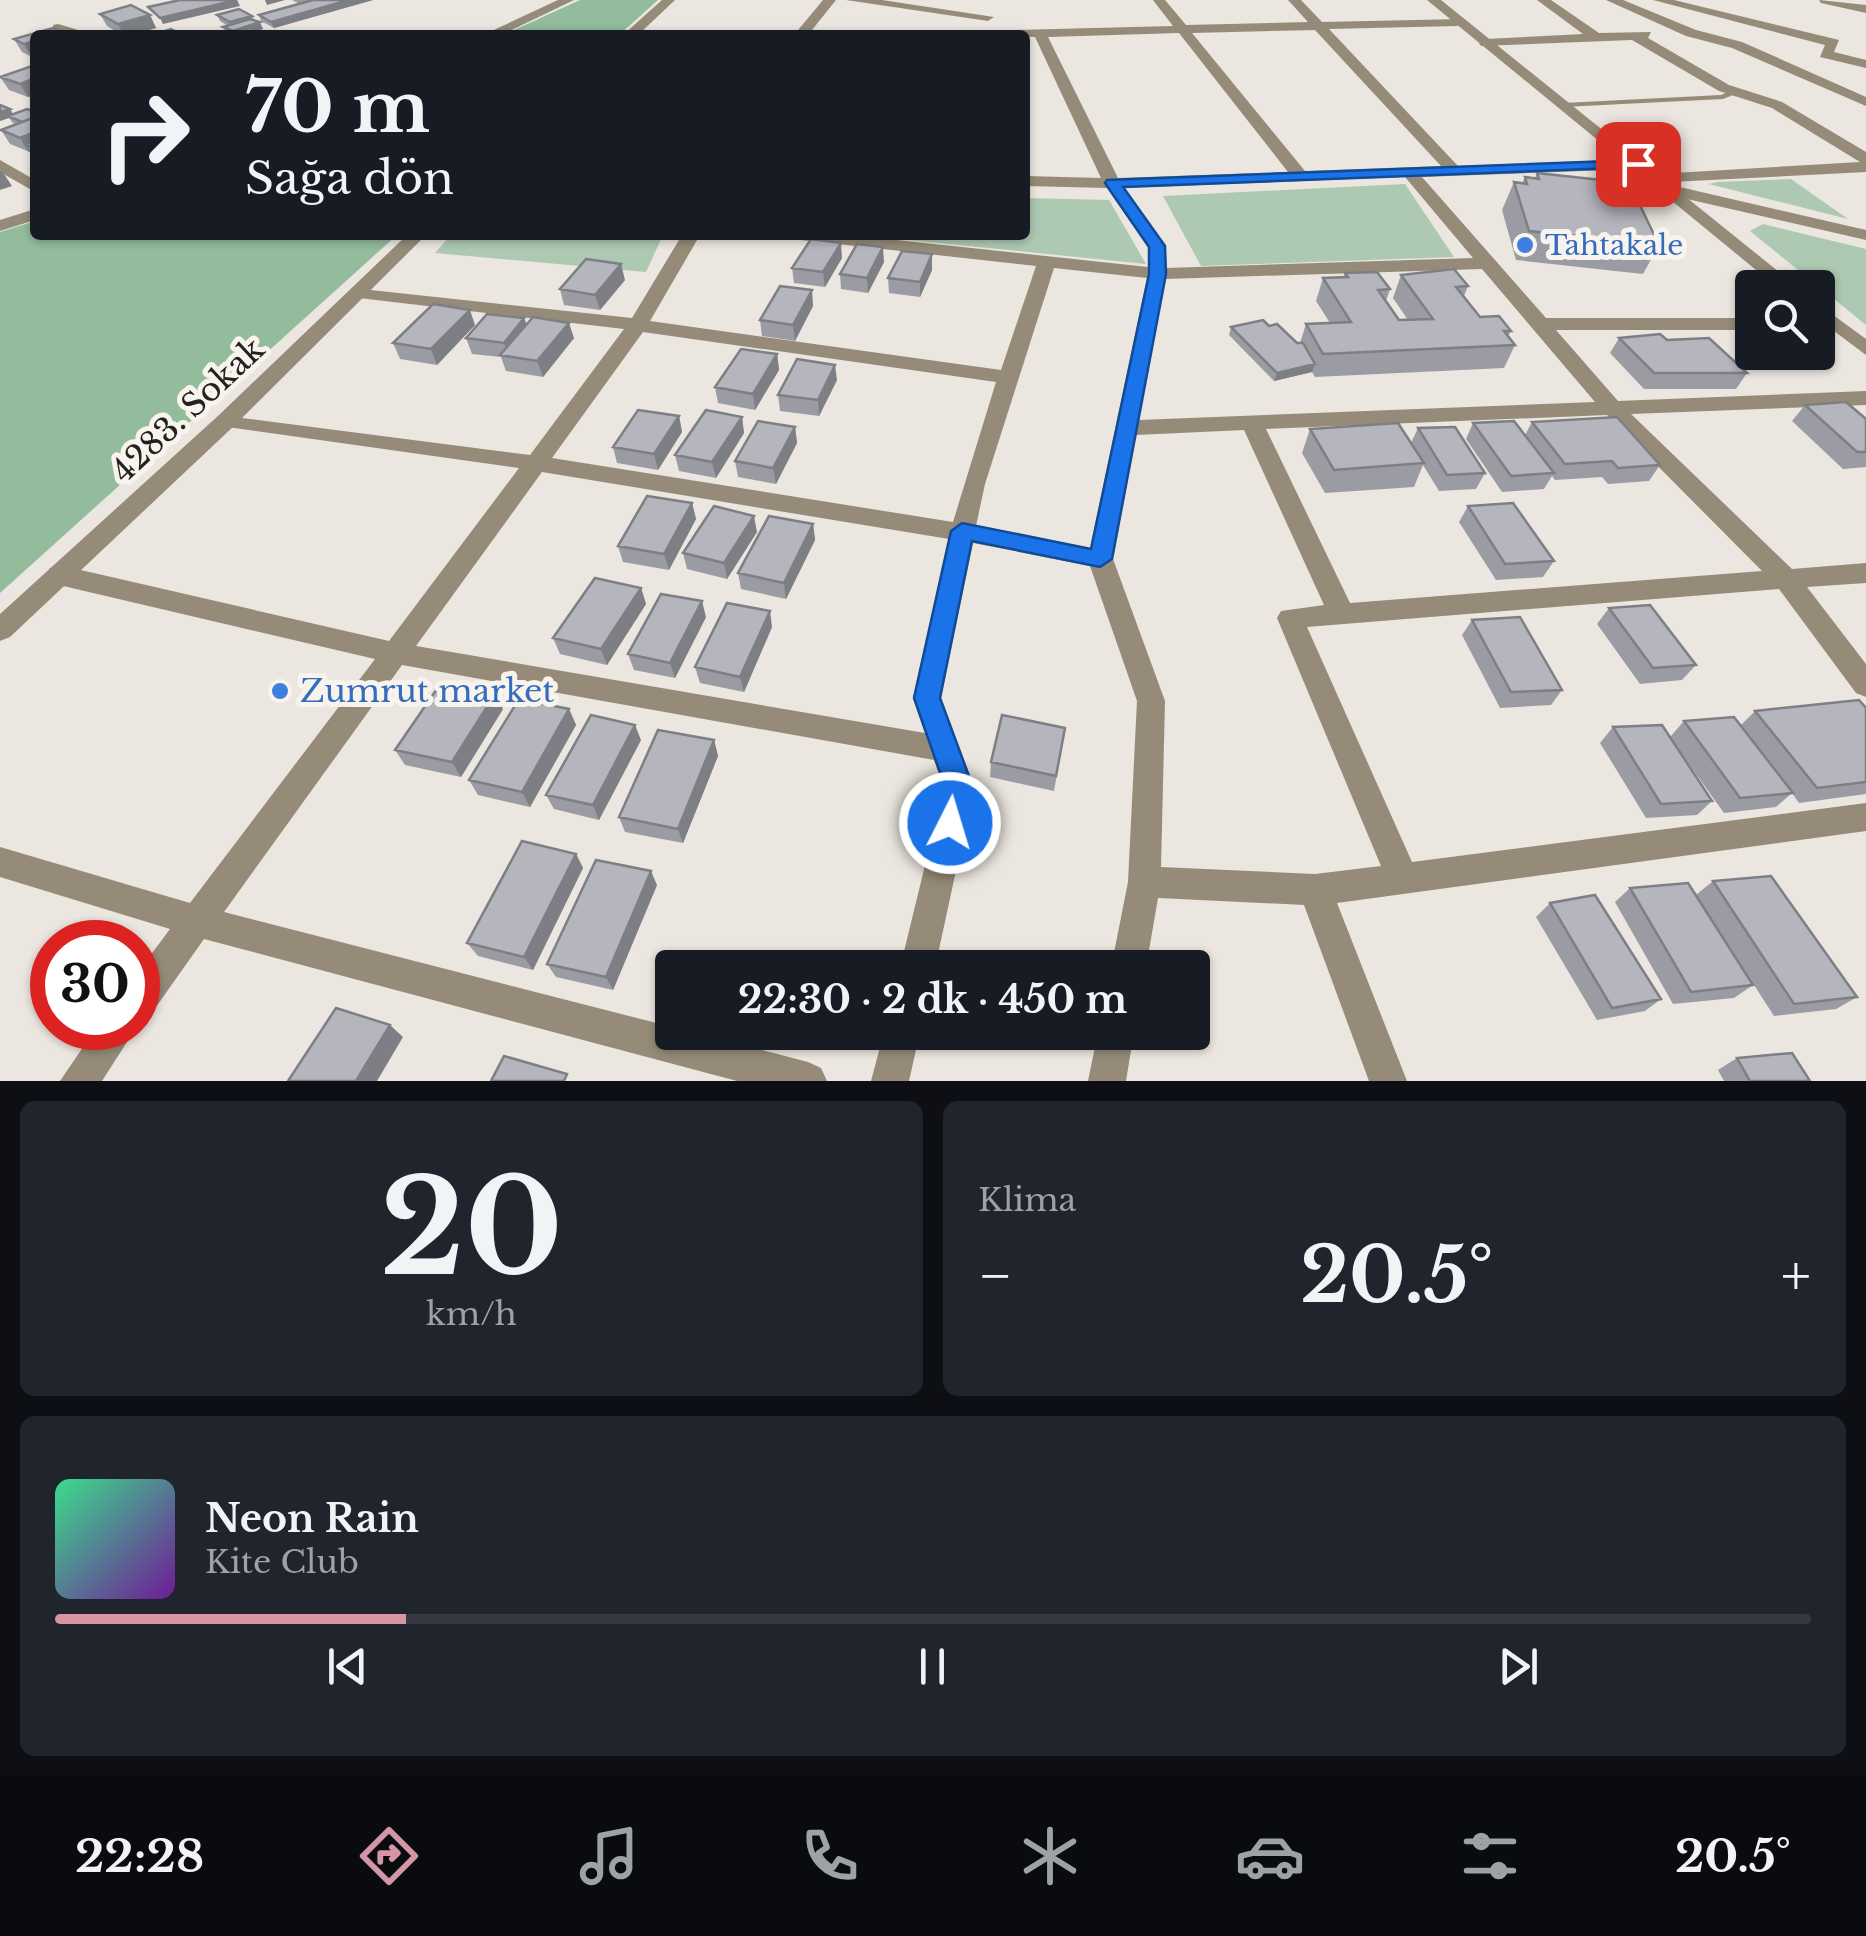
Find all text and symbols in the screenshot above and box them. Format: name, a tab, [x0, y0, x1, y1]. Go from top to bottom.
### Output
text: 70 m	[245, 64, 430, 151]
icon: right	[80, 70, 210, 200]
pin	[1596, 122, 1681, 207]
icon: arrive	[1611, 137, 1666, 192]
text: Sağa dön	[245, 150, 454, 206]
place label: Tahtakale	[1545, 228, 1683, 263]
marker: Tahtakale	[1514, 234, 1536, 256]
map controls	[1735, 270, 1835, 370]
button: search	[1735, 270, 1835, 370]
street label: 4283. Sokak	[103, 329, 273, 491]
place label: Zumrut market	[300, 671, 554, 711]
marker: Zumrut market	[269, 680, 291, 702]
position arrow	[898, 771, 1002, 875]
speed limit sign: 30	[30, 920, 160, 1050]
text: 22:30 · 2 dk · 450 m	[738, 976, 1127, 1023]
text: 20	[380, 1148, 563, 1309]
text: Klima	[978, 1180, 1076, 1220]
text: 20.5°	[1300, 1229, 1493, 1322]
text: −	[978, 1242, 1013, 1310]
text: +	[1781, 1242, 1811, 1310]
text: km/h	[426, 1294, 517, 1334]
text: Neon Rain	[205, 1495, 419, 1542]
text: Kite Club	[205, 1542, 359, 1582]
icon: previous	[320, 1639, 375, 1694]
icon: pause	[905, 1639, 960, 1694]
icon: next	[1491, 1639, 1546, 1694]
icon: directions	[354, 1821, 424, 1891]
icon: music	[574, 1821, 644, 1891]
icon: phone	[795, 1821, 865, 1891]
icon: climate	[1015, 1821, 1085, 1891]
icon: car	[1235, 1821, 1305, 1891]
icon: filters	[1455, 1821, 1525, 1891]
text: 22:28	[75, 1828, 204, 1884]
text: 20.5°	[1675, 1828, 1791, 1884]

